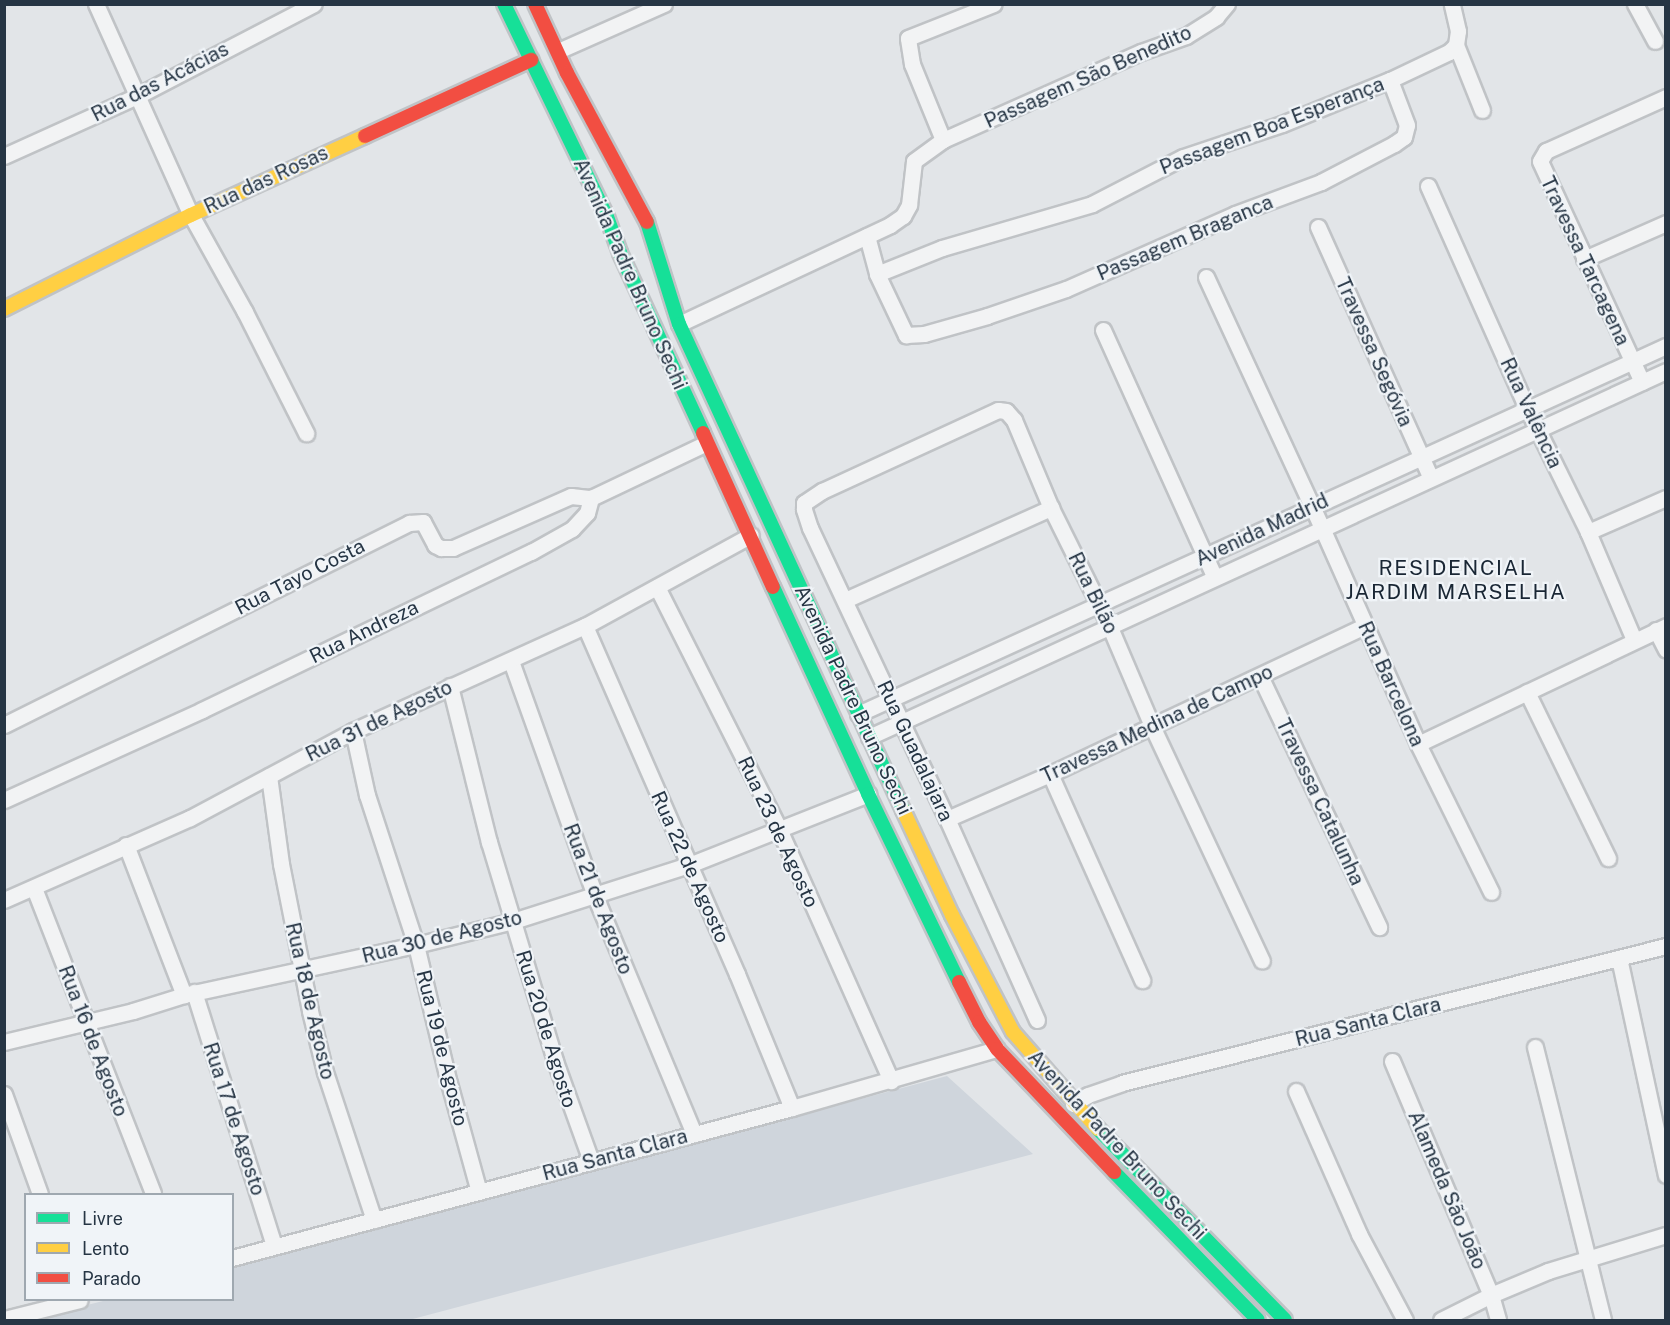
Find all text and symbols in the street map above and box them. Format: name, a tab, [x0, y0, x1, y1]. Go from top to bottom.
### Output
street label: Passagem São Benedito	[981, 20, 1195, 134]
street label: Rua das Acácias	[87, 37, 233, 127]
street label: Passagem Boa Esperança	[1156, 72, 1388, 180]
street label: Rua das Rosas	[200, 141, 332, 219]
street label: Avenida Padre Bruno Sechi	[568, 155, 692, 393]
street label: Travessa Tarcagena	[1535, 173, 1635, 349]
street label: Passagem Braganca	[1093, 190, 1277, 286]
street label: Travessa Segóvia	[1330, 274, 1418, 430]
street label: Rua Valência	[1495, 354, 1567, 472]
street label: Avenida Madrid	[1192, 489, 1332, 571]
street label: Rua Tayo Costa	[231, 534, 369, 620]
street label: Rua Bilão	[1063, 548, 1123, 638]
district label: RESIDENCIAL JARDIM MARSELHA	[1346, 555, 1566, 605]
street label: Avenida Padre Bruno Sechi	[789, 581, 917, 819]
street label: Rua Andreza	[306, 595, 422, 669]
street label: Rua Barcelona	[1353, 618, 1429, 750]
street label: Travessa Medina de Campo	[1037, 660, 1277, 788]
street label: Rua 31 de Agosto	[302, 675, 456, 767]
street label: Rua Guadalajara	[872, 677, 958, 825]
street label: Travessa Catalunha	[1271, 715, 1369, 889]
street label: Rua 23 de Agosto	[732, 752, 824, 912]
street label: Rua 22 de Agosto	[646, 787, 734, 947]
street label: Rua 21 de Agosto	[558, 820, 638, 978]
street label: Rua 30 de Agosto	[359, 905, 525, 969]
street label: Rua 18 de Agosto	[280, 920, 340, 1082]
street label: Rua 20 de Agosto	[511, 947, 581, 1111]
street label: Rua 16 de Agosto	[53, 962, 133, 1120]
street label: Rua 19 de Agosto	[411, 967, 473, 1129]
street label: Rua Santa Clara	[1293, 992, 1443, 1052]
street label: Rua 17 de Agosto	[198, 1039, 270, 1199]
street label: Avenida Padre Bruno Sechi	[1023, 1045, 1211, 1245]
street label: Alameda São João	[1403, 1107, 1491, 1273]
street label: Rua Santa Clara	[540, 1124, 690, 1186]
legend	[24, 1193, 234, 1301]
text: Livre	[82, 1208, 123, 1229]
text: Lento	[82, 1238, 129, 1259]
text: Parado	[82, 1268, 141, 1289]

